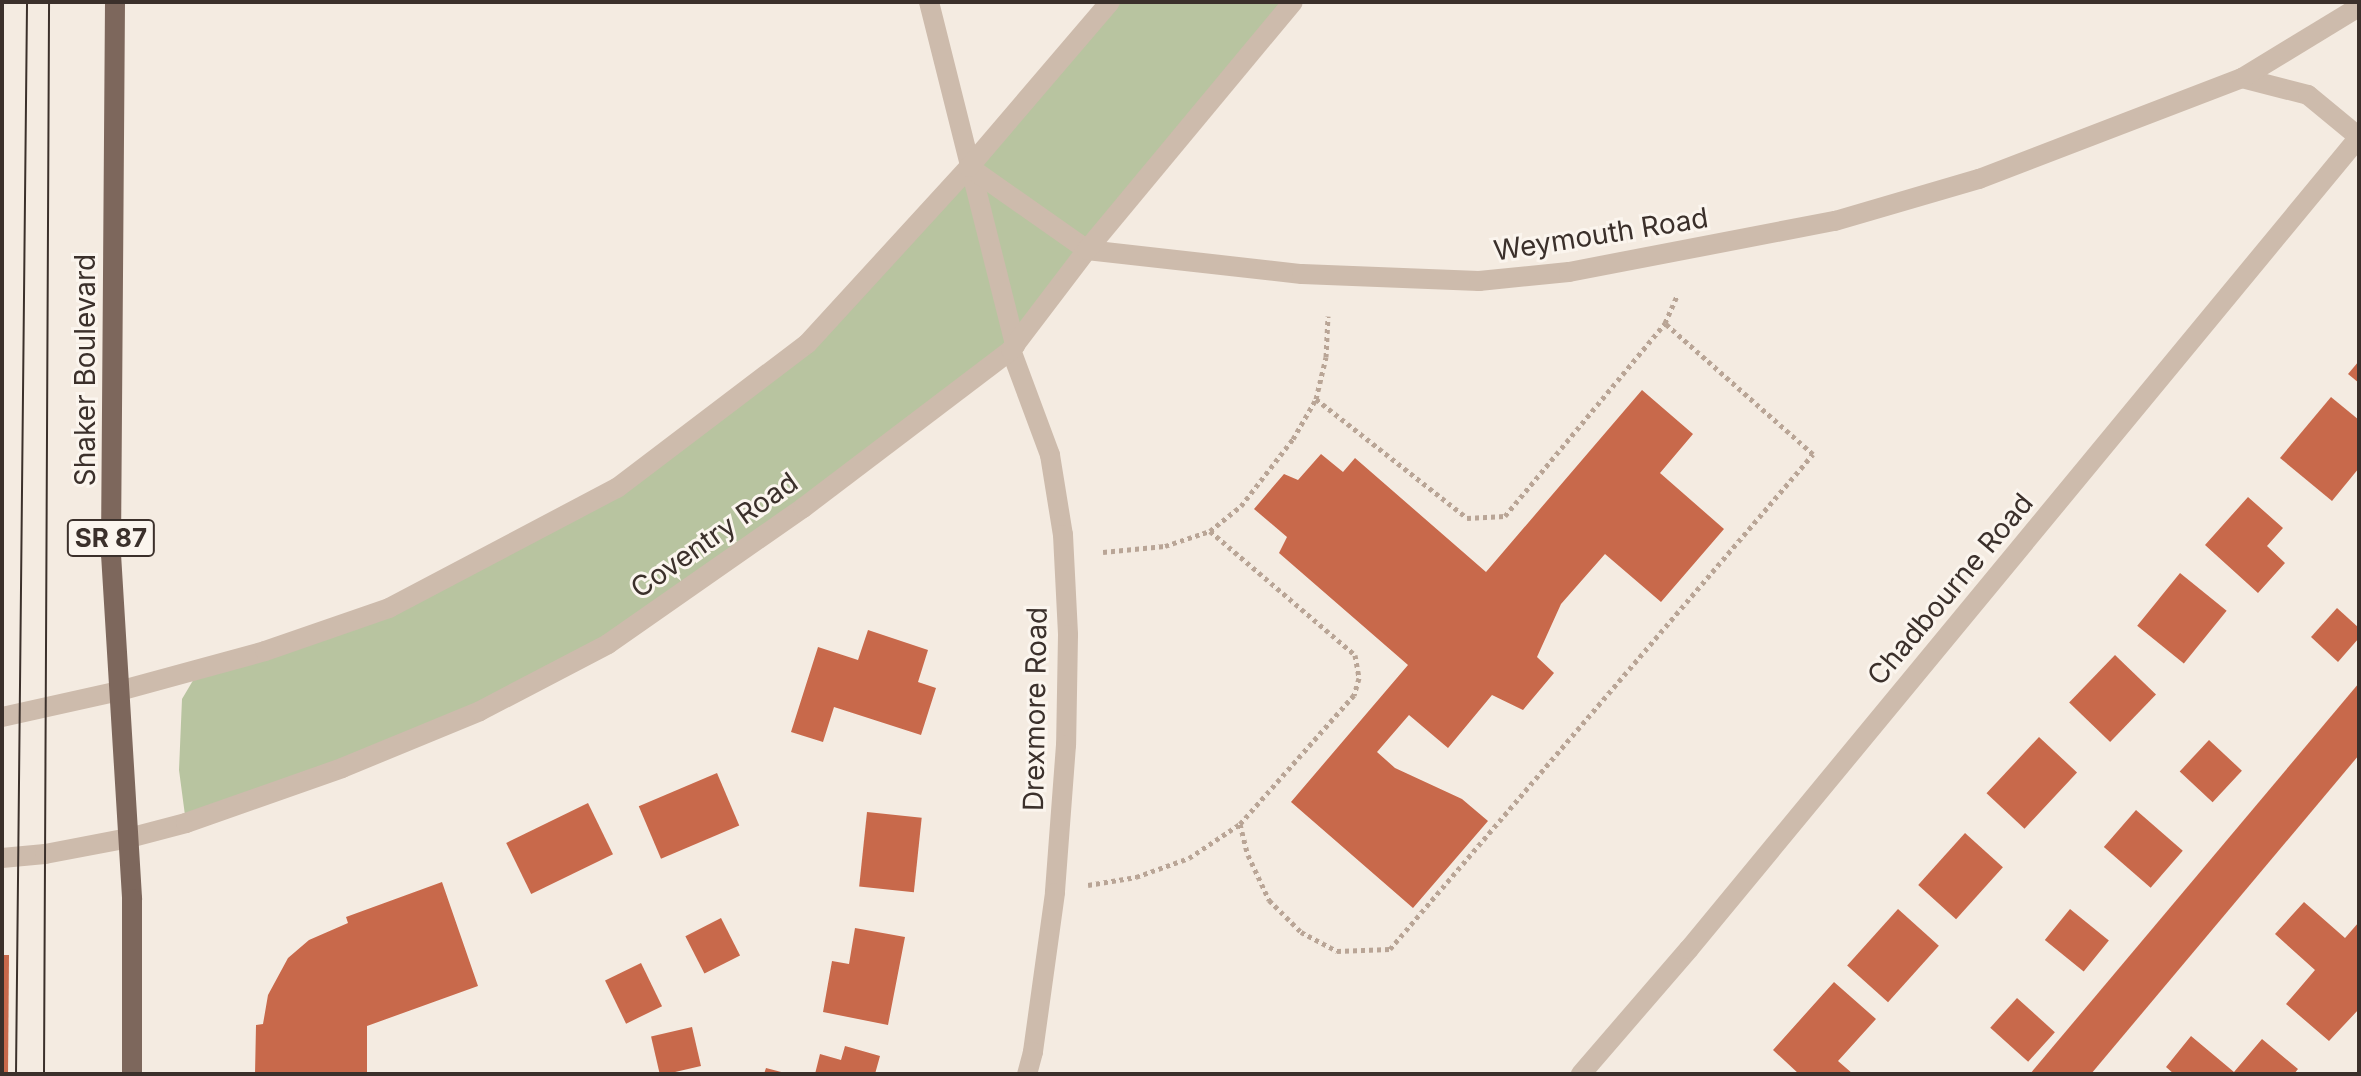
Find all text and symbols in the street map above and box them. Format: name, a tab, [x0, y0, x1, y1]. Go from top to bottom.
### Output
street label: Weymouth Road	[1491, 200, 1711, 268]
street label: Shaker Boulevard	[68, 254, 102, 486]
street label: Coventry Road	[624, 465, 804, 605]
street label: Chadbourne Road	[1860, 486, 2040, 692]
road number: SR 87	[65, 516, 157, 560]
street label: Drexmore Road	[1016, 607, 1054, 811]

